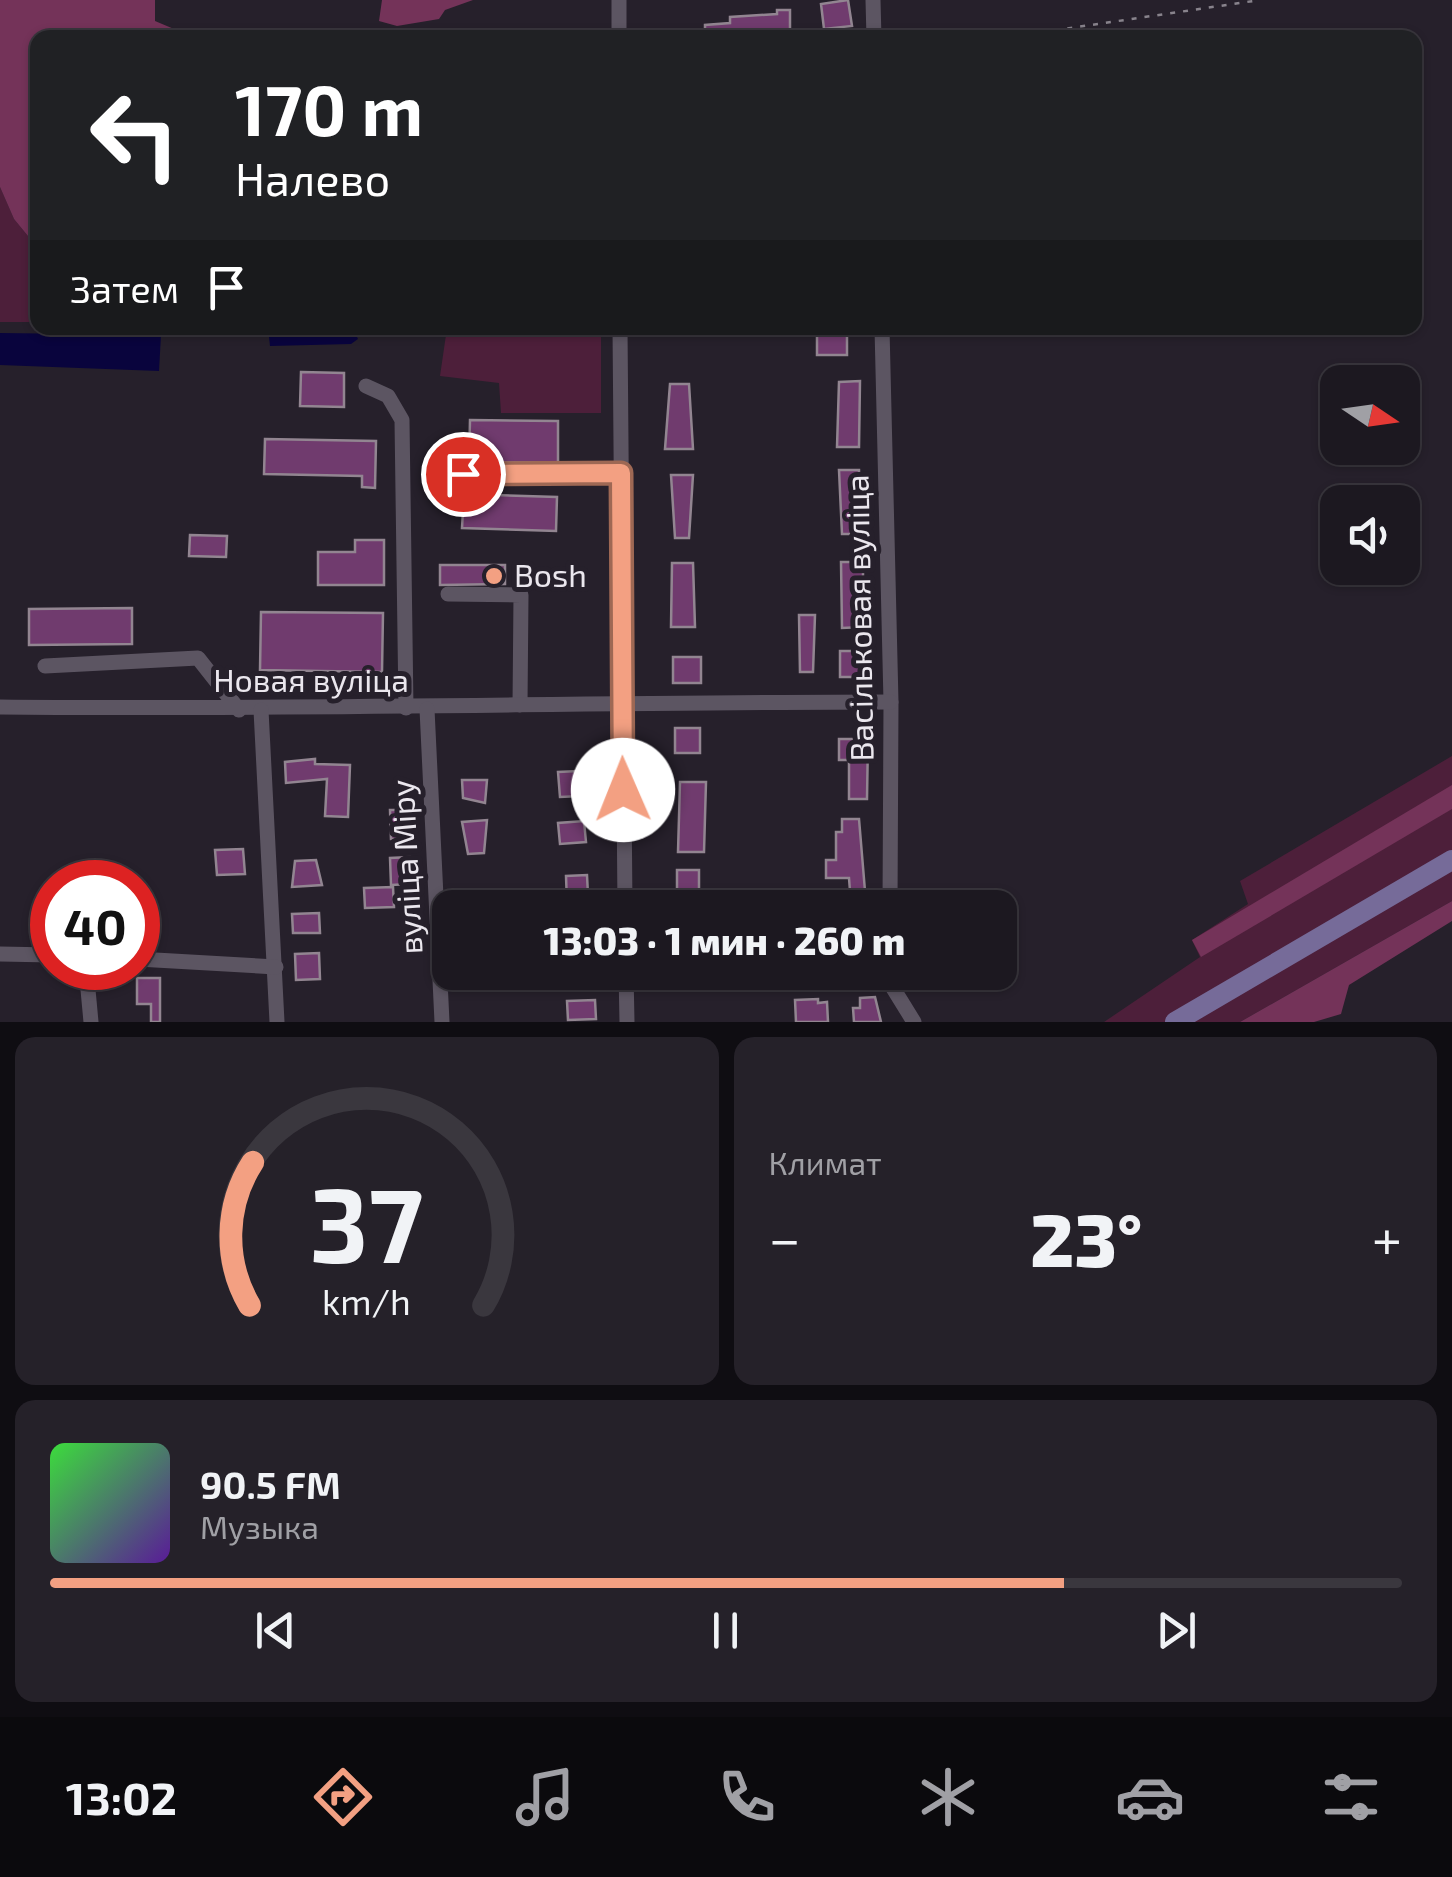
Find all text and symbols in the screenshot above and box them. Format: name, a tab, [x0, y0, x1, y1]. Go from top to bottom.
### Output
text: 170 m	[235, 66, 423, 150]
icon: left	[70, 70, 200, 200]
text: Налево	[235, 151, 390, 205]
icon: arrive	[199, 260, 254, 315]
text: Затем	[70, 265, 179, 311]
north arrow	[1320, 365, 1420, 465]
map controls	[1320, 365, 1420, 585]
pin	[421, 432, 506, 517]
icon: arrive	[436, 447, 491, 502]
street label: Васільковая вуліца	[836, 474, 881, 762]
button: sound	[1320, 485, 1420, 585]
place label: Bosh	[514, 555, 587, 593]
marker: Bosh	[483, 565, 505, 587]
street label: Новая вуліца	[213, 660, 409, 699]
position arrow	[571, 738, 675, 842]
street label: вуліца Міру	[381, 779, 430, 955]
speed limit sign: 40	[30, 860, 160, 990]
text: 13:03 · 1 мин · 260 m	[544, 917, 905, 963]
text: Климат	[769, 1143, 882, 1181]
text: 37	[310, 1159, 424, 1284]
text: 23°	[1030, 1192, 1142, 1282]
text: −	[769, 1204, 801, 1270]
text: +	[1372, 1204, 1402, 1270]
text: km/h	[322, 1279, 411, 1322]
text: 90.5 FM	[200, 1461, 341, 1507]
text: Музыка	[200, 1507, 319, 1545]
icon: previous	[248, 1603, 303, 1658]
icon: pause	[698, 1603, 753, 1658]
icon: next	[1149, 1603, 1204, 1658]
icon: directions	[308, 1762, 378, 1832]
icon: music	[510, 1762, 580, 1832]
icon: phone	[712, 1762, 782, 1832]
icon: climate	[913, 1762, 983, 1832]
icon: car	[1115, 1762, 1185, 1832]
icon: filters	[1316, 1762, 1386, 1832]
text: 13:02	[66, 1770, 177, 1824]

